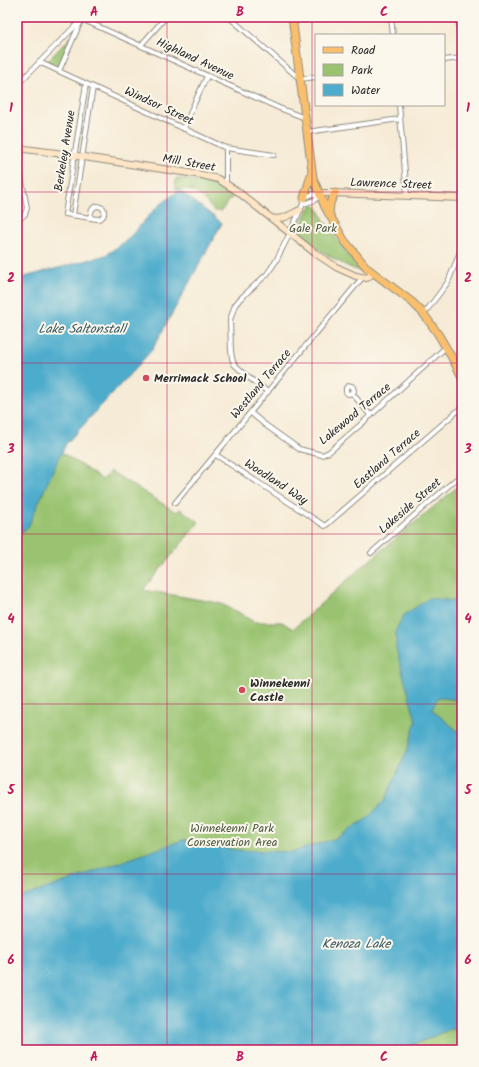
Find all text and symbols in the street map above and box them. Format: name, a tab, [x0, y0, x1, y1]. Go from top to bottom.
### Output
text: A	[90, 2, 98, 23]
text: B	[236, 2, 244, 23]
text: C	[380, 2, 388, 23]
street label: Highland Avenue	[153, 33, 238, 86]
legend	[315, 34, 445, 106]
text: Road	[351, 41, 376, 60]
text: Park	[351, 61, 373, 80]
text: Water	[351, 81, 381, 100]
street label: Windsor Street	[121, 82, 197, 130]
text: 1	[9, 98, 13, 119]
text: 1	[466, 98, 470, 119]
street label: Berkeley Avenue	[49, 108, 81, 193]
street label: Mill Street	[161, 149, 217, 177]
street label: Lawrence Street	[350, 173, 433, 195]
park label: Gale Park	[289, 219, 337, 238]
text: 2	[7, 268, 15, 289]
text: 2	[464, 268, 472, 289]
water label: Lake Saltonstall	[38, 319, 129, 340]
street label: Westland Terrace	[226, 344, 296, 423]
place label: Merrimack School	[154, 369, 247, 388]
marker: Merrimack School	[141, 373, 151, 383]
street label: Lakewood Terrace	[315, 378, 396, 450]
street label: Eastland Terrace	[349, 424, 425, 494]
text: 3	[6, 439, 15, 460]
text: 3	[463, 439, 472, 460]
street label: Woodland Way	[240, 454, 312, 510]
street label: Lakeside Street	[374, 473, 446, 539]
text: 4	[7, 609, 15, 630]
text: 4	[464, 609, 472, 630]
place label: Winnekenni Castle	[250, 674, 311, 707]
marker: Winnekenni Castle	[237, 685, 247, 695]
text: 5	[7, 780, 16, 801]
text: 5	[464, 780, 473, 801]
park label: Winnekenni Park Conservation Area	[187, 819, 278, 852]
water label: Kenoza Lake	[322, 934, 391, 955]
text: 6	[7, 950, 15, 971]
text: 6	[464, 950, 472, 971]
text: A	[90, 1047, 98, 1067]
text: B	[236, 1047, 244, 1067]
text: C	[380, 1047, 388, 1067]

